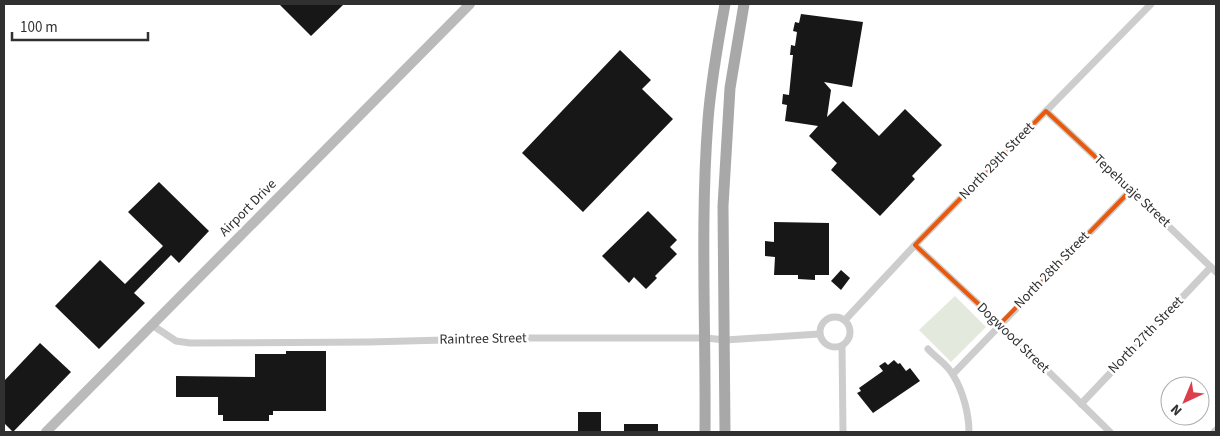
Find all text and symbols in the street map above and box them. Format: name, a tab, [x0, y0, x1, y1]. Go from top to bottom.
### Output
scale bar	[12, 10, 149, 42]
text: 100 m	[20, 17, 58, 38]
street label: North 29th Street	[955, 118, 1039, 204]
street label: Tepehuaje Street	[1089, 150, 1175, 232]
street label: Airport Drive	[215, 175, 281, 241]
street label: North 28th Street	[1010, 227, 1094, 313]
street label: North 27th Street	[1104, 292, 1188, 378]
street label: Dogwood Street	[972, 298, 1054, 378]
street label: Raintree Street	[439, 328, 527, 350]
north arrow	[1160, 376, 1210, 426]
text: N	[1166, 399, 1187, 420]

